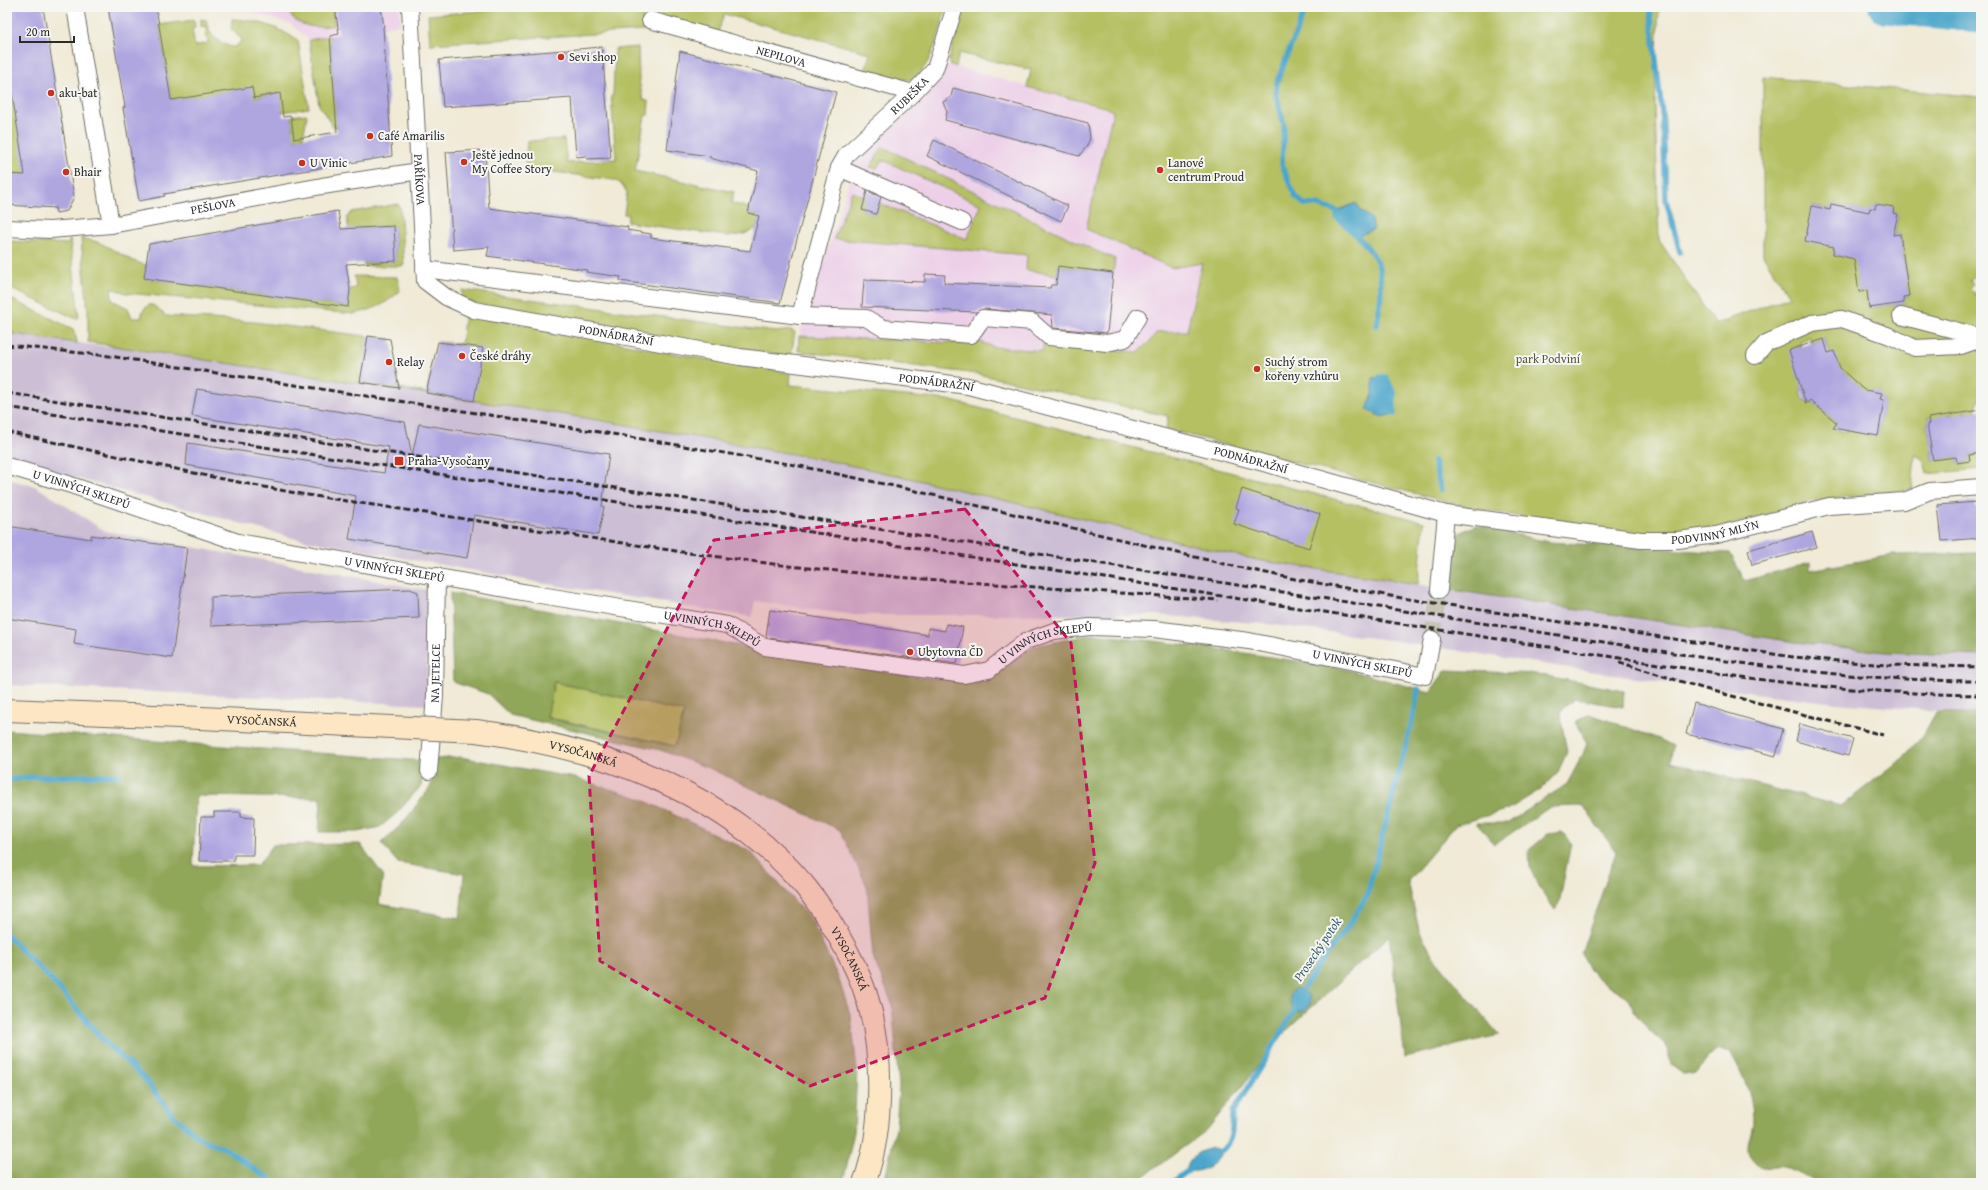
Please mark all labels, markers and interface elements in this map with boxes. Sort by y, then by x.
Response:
scale bar [20,18,74,44]
text: 20 m [26,23,50,40]
street label: NEPILOVA [754,41,809,71]
place label: Sevi shop [569,48,617,65]
marker: Sevi shop [556,52,566,62]
street label: RUBEŠKA [886,72,933,118]
place label: aku-bat [59,84,98,101]
marker: aku-bat [46,88,56,98]
place label: Café Amarilis [378,127,445,144]
marker: Café Amarilis [365,131,375,141]
place label: Ještě jednou My Coffee Story [470,146,552,177]
place label: U Vinic [310,154,348,171]
street label: PAŘÍKOVA [410,154,430,207]
place label: Lanové centrum Proud [1168,154,1245,185]
marker: Ještě jednou My Coffee Story [459,157,469,167]
marker: U Vinic [297,158,307,168]
place label: Bhair [74,163,102,180]
marker: Lanové centrum Proud [1155,165,1165,175]
marker: Bhair [61,167,71,177]
street label: PEŠLOVA [189,193,237,218]
street label: PODNÁDRAŽNÍ [577,320,655,350]
place label: České dráhy [470,347,531,364]
park label: park Podviní [1516,350,1581,367]
marker: České dráhy [457,351,467,361]
place label: Relay [397,353,425,370]
place label: Suchý strom kořeny vzhůru [1265,353,1339,384]
marker: Relay [384,357,394,367]
marker: Suchý strom kořeny vzhůru [1252,364,1262,374]
street label: PODNÁDRAŽNÍ [898,368,977,395]
street label: PODNÁDRAŽNÍ [1212,441,1290,477]
place label: Praha-Vysočany [408,452,490,469]
marker: Praha-Vysočany [393,455,405,467]
street label: U VINNÝCH SKLEPŮ [31,465,133,513]
street label: PODVINNÝ MLÝN [1671,515,1761,548]
street label: U VINNÝCH SKLEPŮ [343,552,446,586]
street label: U VINNÝCH SKLEPŮ [663,606,764,651]
street label: U VINNÝCH SKLEPŮ [994,618,1093,668]
place label: Ubytovna ČD [918,643,983,660]
street label: NA JETELCE [425,644,444,703]
street label: U VINNÝCH SKLEPŮ [1311,645,1414,681]
marker: Ubytovna ČD [905,647,915,657]
street label: VYSOČANSKÁ [227,710,298,731]
street label: VYSOČANSKÁ [548,735,620,771]
water label: Prosecký potok [1288,913,1346,986]
street label: VYSOČANSKÁ [827,923,873,994]

